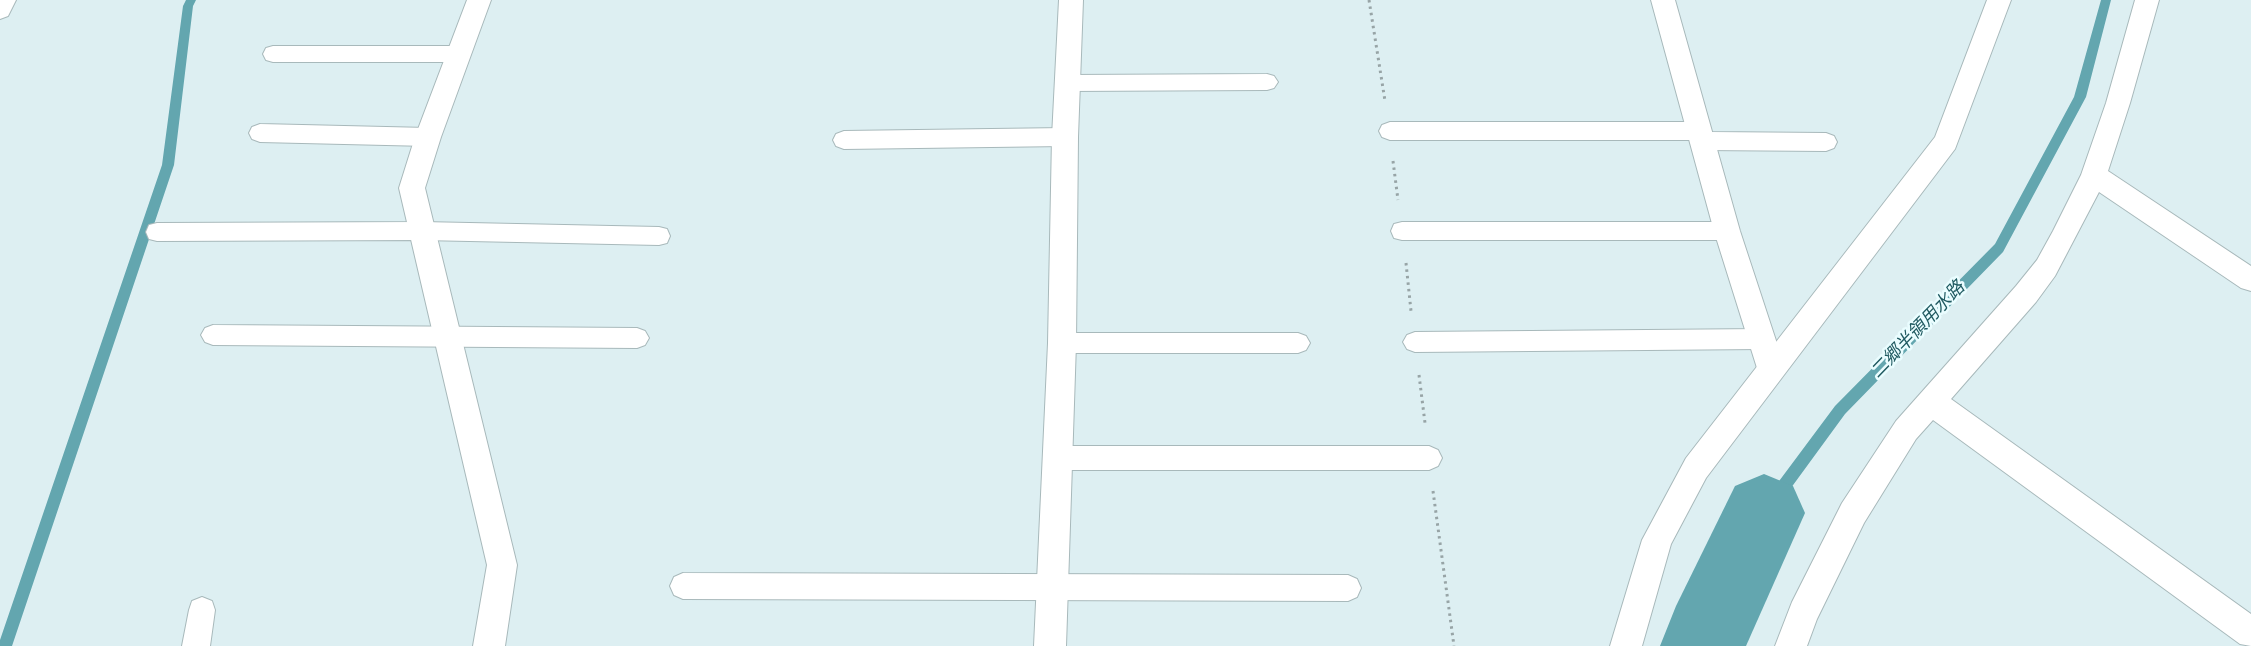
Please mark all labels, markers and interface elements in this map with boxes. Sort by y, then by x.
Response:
water label: 二郷半領用水路 [1866,277,1970,383]

